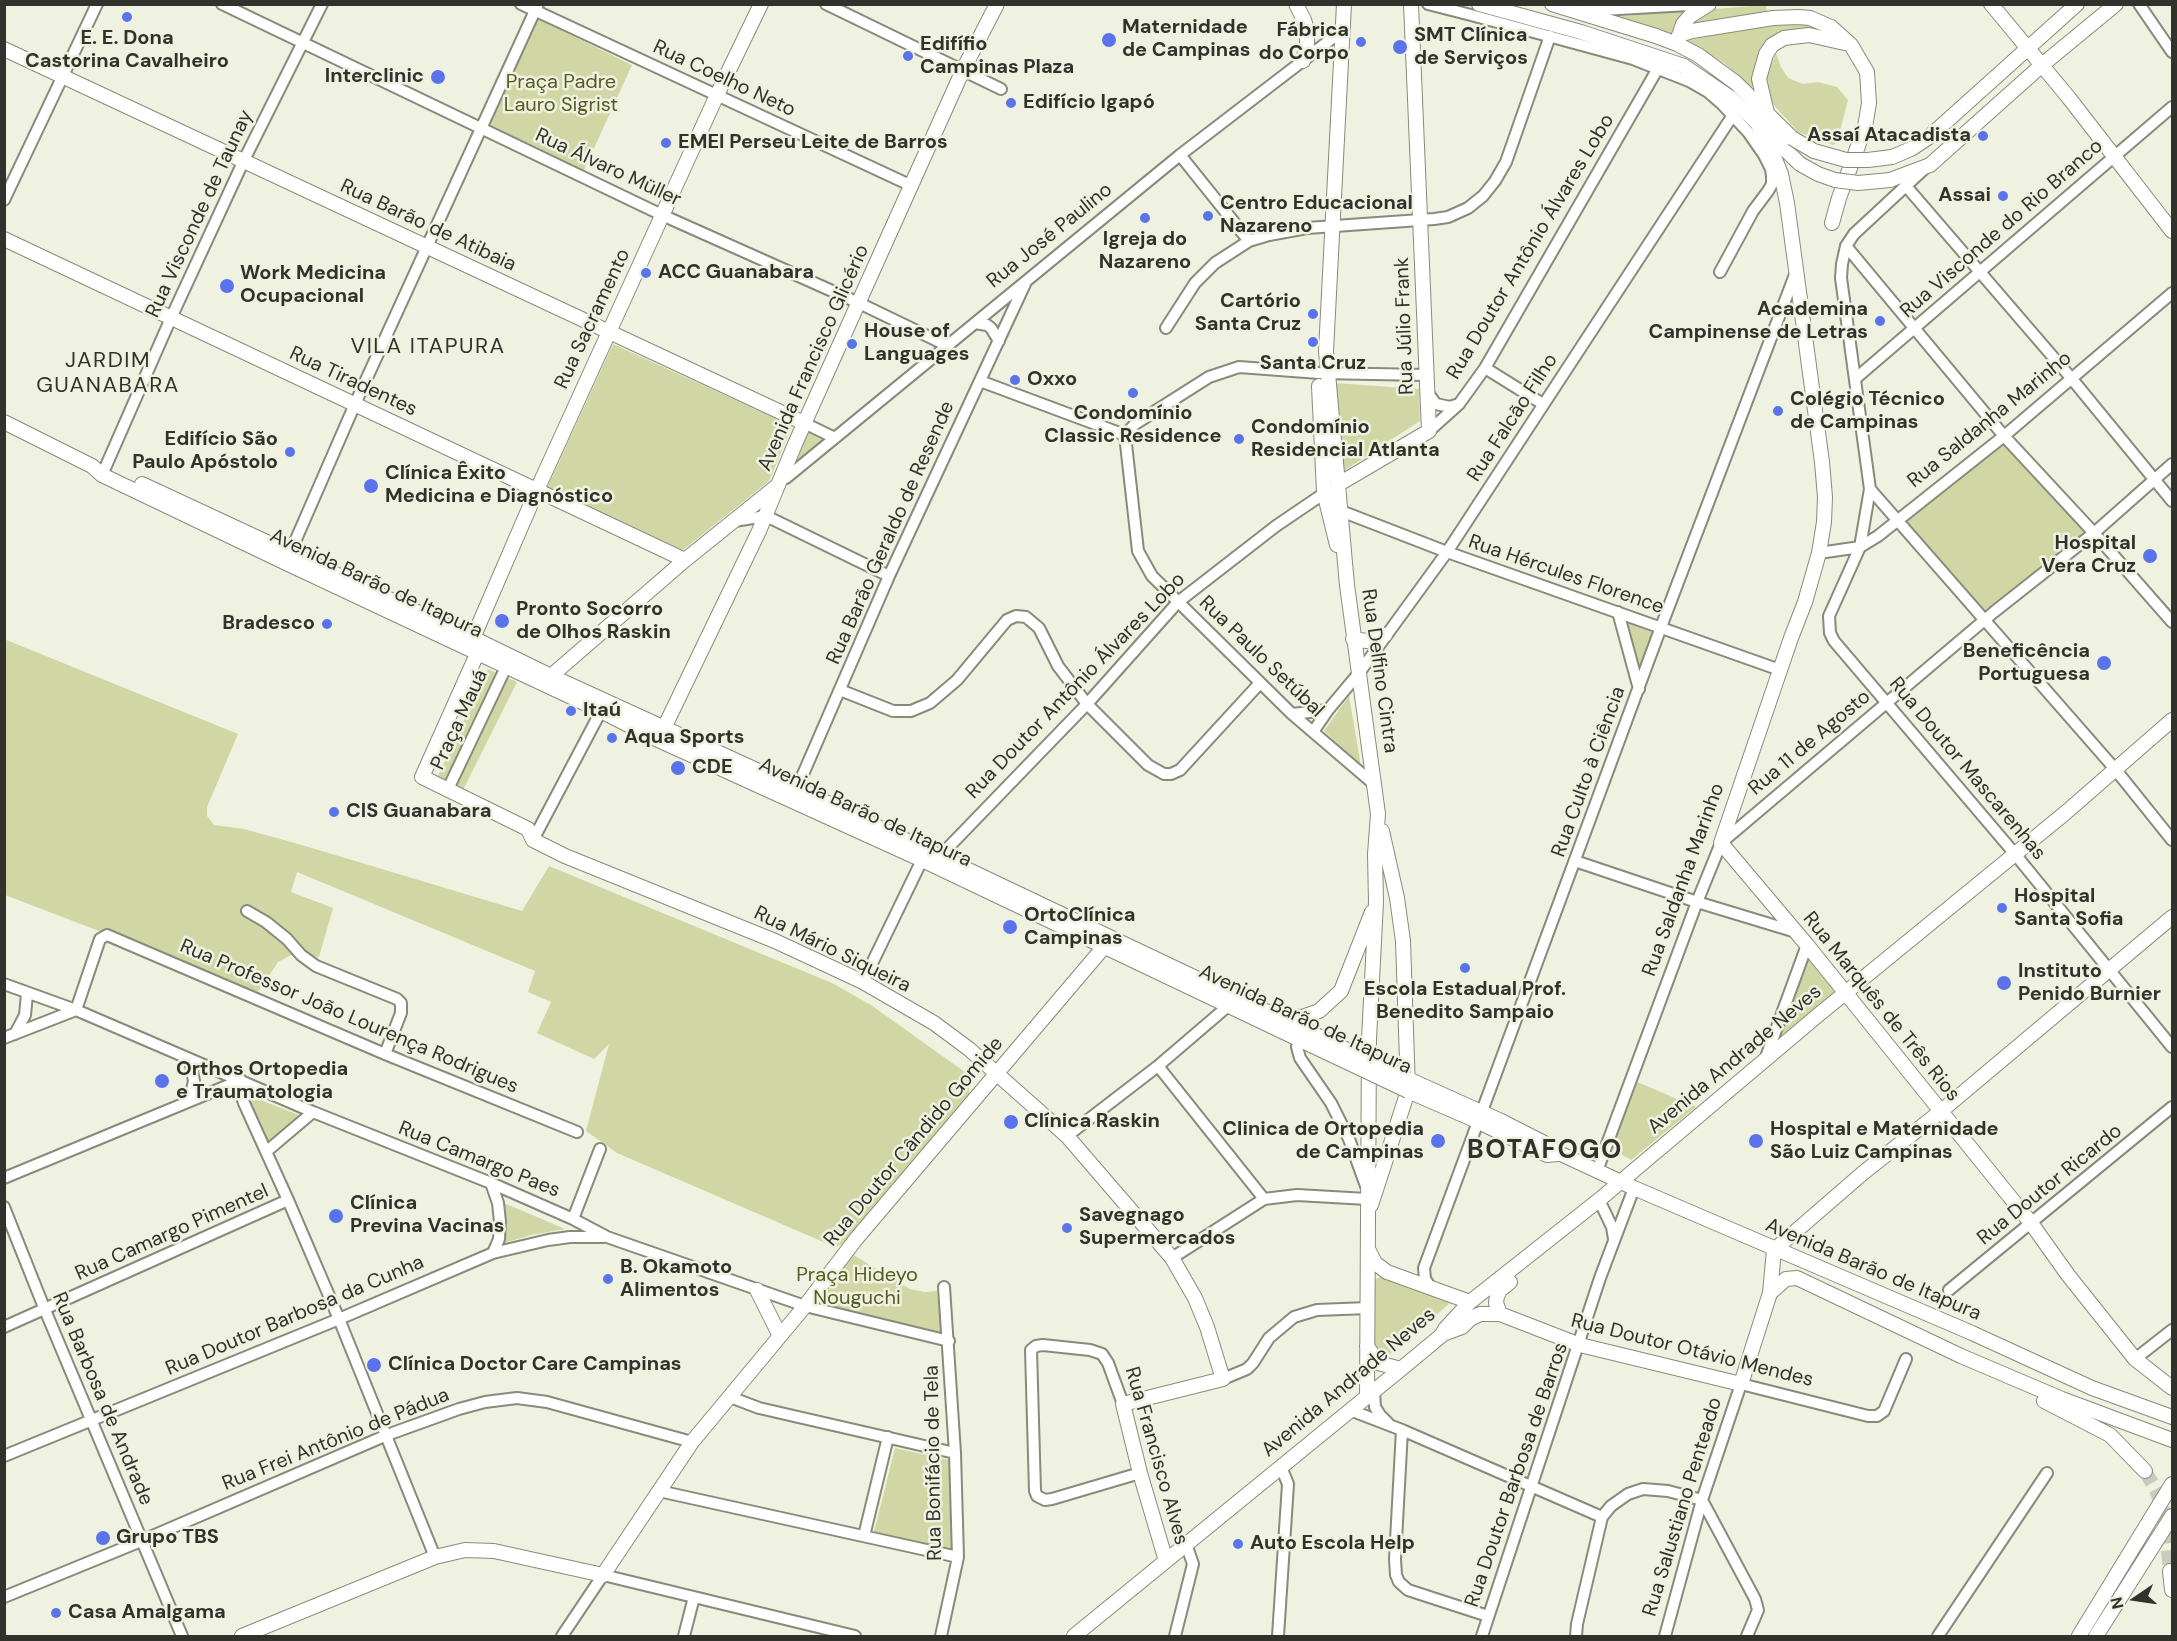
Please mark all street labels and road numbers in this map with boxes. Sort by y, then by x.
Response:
street label: Rua Coelho Neto [649,35,799,123]
street label: Rua Visconde de Taunay [141,106,259,322]
street label: Rua Doutor Antônio Álvares Lobo [1442,110,1620,384]
street label: Rua Álvaro Müller [531,124,685,212]
street label: Rua Visconde do Rio Branco [1896,135,2108,323]
street label: Rua Barão de Atibaia [336,175,520,277]
street label: Rua José Paulino [983,178,1117,294]
street label: Avenida Francisco Glicério [753,241,875,475]
street label: Rua Sacramento [550,245,636,393]
street label: Rua Júlio Frank [1391,257,1419,395]
street label: Rua Tiradentes [285,342,421,422]
street label: Rua Saldanha Marinho [1903,347,2077,493]
street label: Rua Falcão Filho [1463,350,1563,486]
street label: Rua Barão Geraldo de Resende [822,398,960,668]
street label: Avenida Barão de Itapura [266,524,486,644]
street label: Rua Hércules Florence [1465,530,1667,620]
street label: Rua Doutor Antônio Álvares Lobo [961,568,1191,804]
street label: Rua Delfino Cintra [1356,587,1402,755]
street label: Rua Paulo Setúbal [1194,591,1328,723]
street label: Praça Mauá [426,666,494,774]
street label: Rua Doutor Mascarenhas [1884,673,2050,865]
street label: Rua Culto à Ciência [1547,683,1631,861]
street label: Rua 11 de Agosto [1744,685,1876,801]
street label: Avenida Barão de Itapura [755,753,975,873]
street label: Rua Saldanha Marinho [1638,780,1730,980]
street label: Rua Mário Siqueira [750,902,914,998]
street label: Rua Marquês de Três Rios [1797,908,1965,1106]
street label: Rua Professor João Lourença Rodrigues [176,935,522,1099]
street label: Avenida Barão de Itapura [1195,960,1415,1080]
street label: Avenida Andrade Neves [1643,980,1827,1140]
street label: Rua Doutor Cândido Gomide [819,1032,1009,1252]
street label: Rua Camargo Paes [395,1117,563,1203]
street label: Rua Doutor Ricardo [1973,1119,2127,1251]
street label: Rua Camargo Pimentel [72,1180,272,1286]
street label: Avenida Barão de Itapura [1762,1214,1984,1326]
street label: Rua Doutor Barbosa da Cunha [162,1251,428,1381]
street label: Rua Barbosa de Andrade [46,1289,158,1509]
street label: Avenida Andrade Neves [1257,1303,1441,1463]
street label: Rua Doutor Otávio Mendes [1568,1309,1816,1393]
street label: Rua Doutor Barbosa de Barros [1460,1340,1574,1610]
street label: Rua Francisco Alves [1119,1364,1193,1548]
street label: Rua Bonifácio de Tela [920,1365,948,1561]
street label: Rua Frei Antônio de Pádua [219,1383,453,1497]
street label: Rua Salustiano Penteado [1638,1395,1728,1619]

